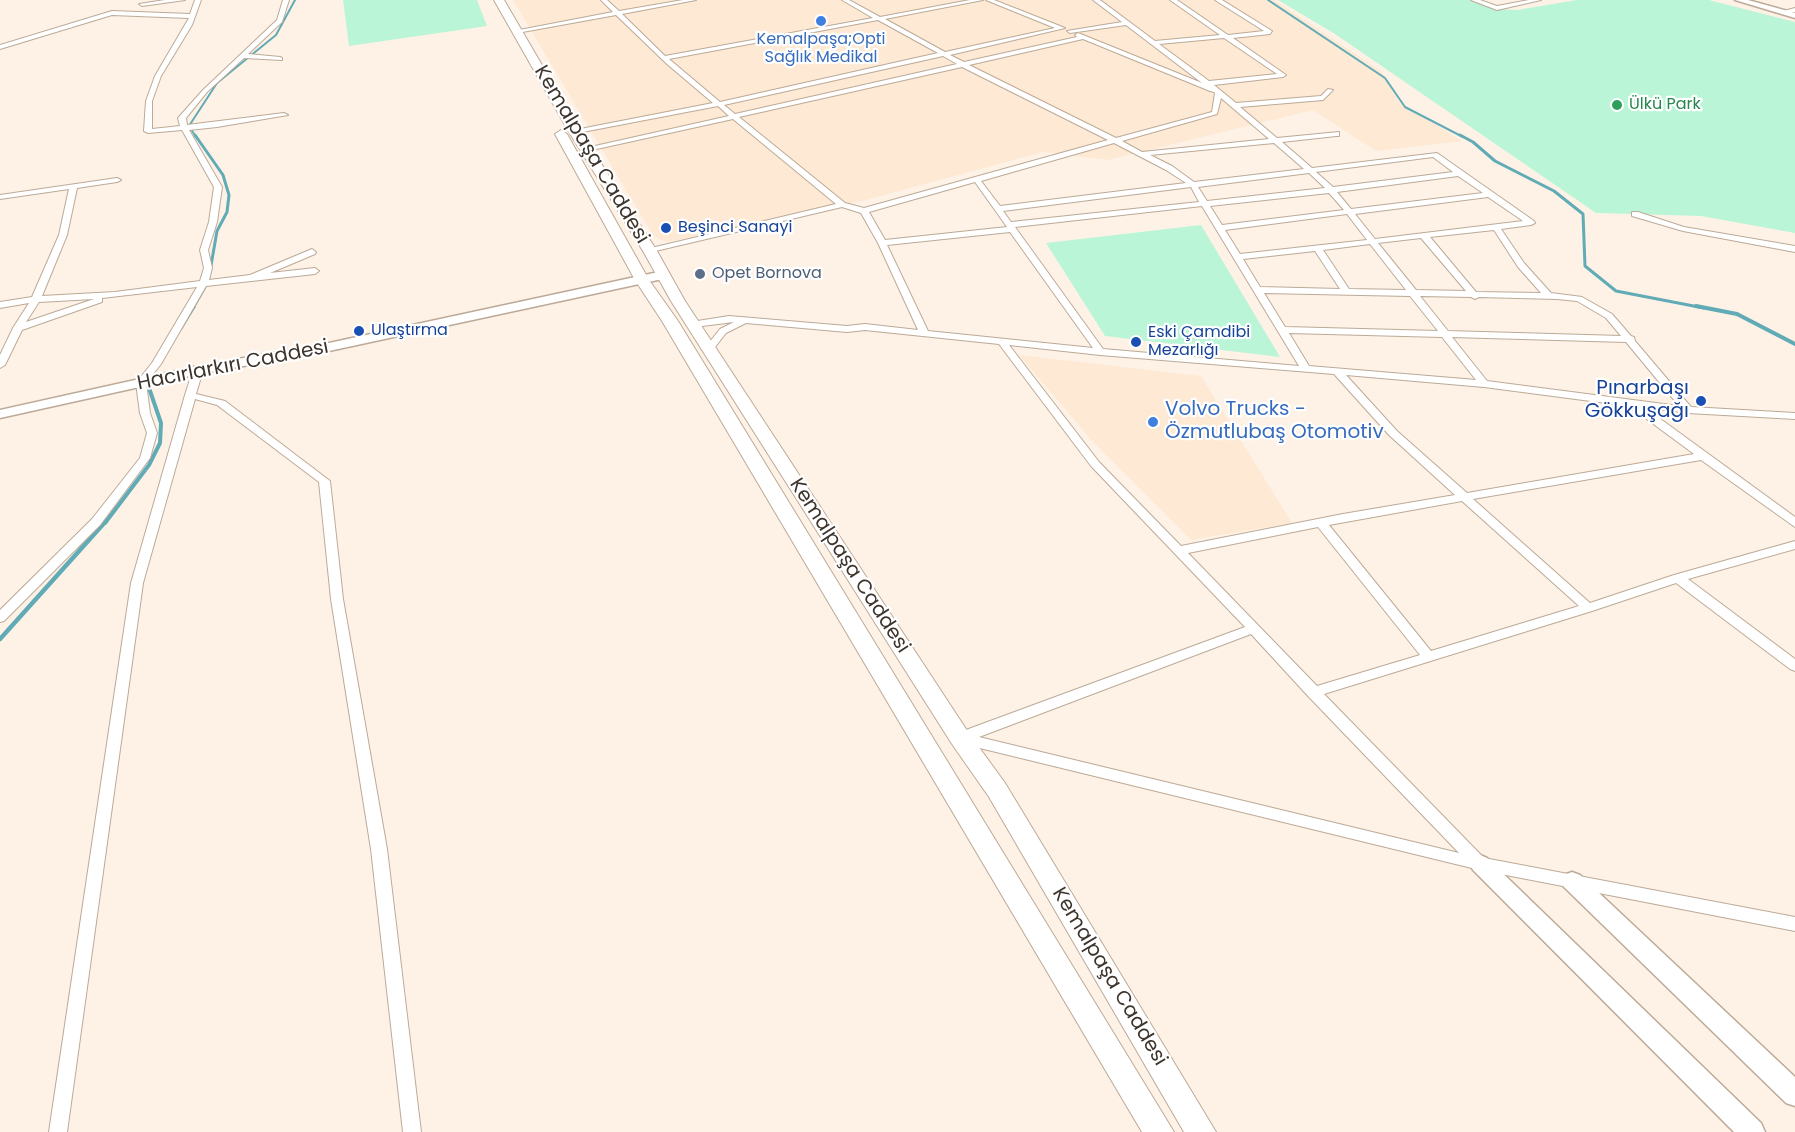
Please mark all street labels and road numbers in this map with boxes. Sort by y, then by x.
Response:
street label: Kemalpaşa Caddesi [528,62,654,248]
street label: Hacırlarkırı Caddesi [135,336,331,396]
street label: Kemalpaşa Caddesi [784,474,914,658]
street label: Kemalpaşa Caddesi [1046,884,1172,1070]

